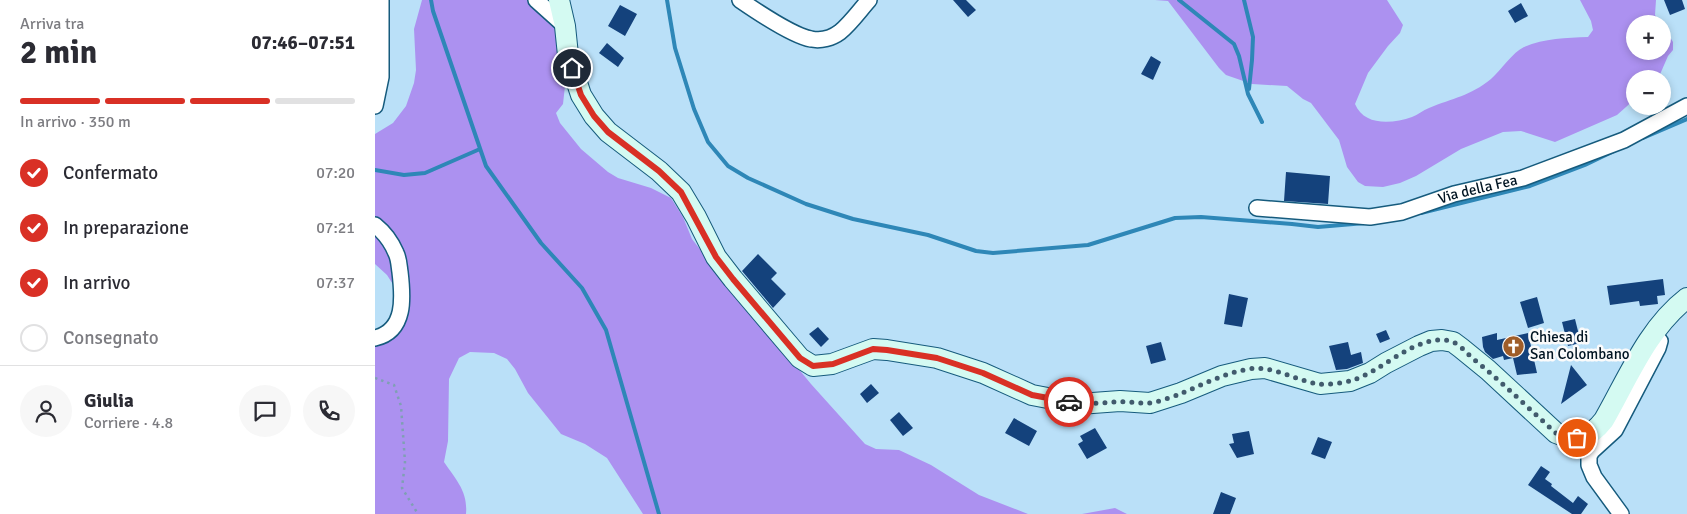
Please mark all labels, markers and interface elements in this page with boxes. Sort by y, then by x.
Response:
text: Arriva tra [20,14,84,34]
map controls [1626,15,1671,115]
button: + [1626,15,1671,60]
text: 07:46–07:51 [251,31,355,55]
text: 2 min [20,33,97,72]
pin [551,47,593,89]
icon: home [558,54,586,82]
button: − [1626,70,1671,115]
text: In arrivo · 350 m [20,112,131,132]
icon: check [20,159,48,187]
text: Confermato [63,161,158,185]
text: 07:20 [316,163,355,183]
street label: Via della Fea [1436,171,1519,208]
icon: check [20,214,48,242]
text: In preparazione [63,216,189,240]
text: 07:21 [316,218,355,238]
icon: check [20,269,48,297]
text: In arrivo [63,271,130,295]
text: 07:37 [316,273,355,293]
text: Consegnato [63,326,159,350]
place label: Chiesa di San Colombano [1530,328,1630,363]
church icon: Chiesa di San Colombano [1502,334,1526,358]
courier [1044,377,1094,427]
button: person [20,385,72,437]
button: chat [239,385,291,437]
button: phone [303,385,355,437]
icon: car [1055,388,1083,416]
text: Giulia [84,389,134,413]
text: Corriere · 4.8 [84,413,173,433]
pin [1556,417,1598,459]
icon: bag [1563,424,1591,452]

